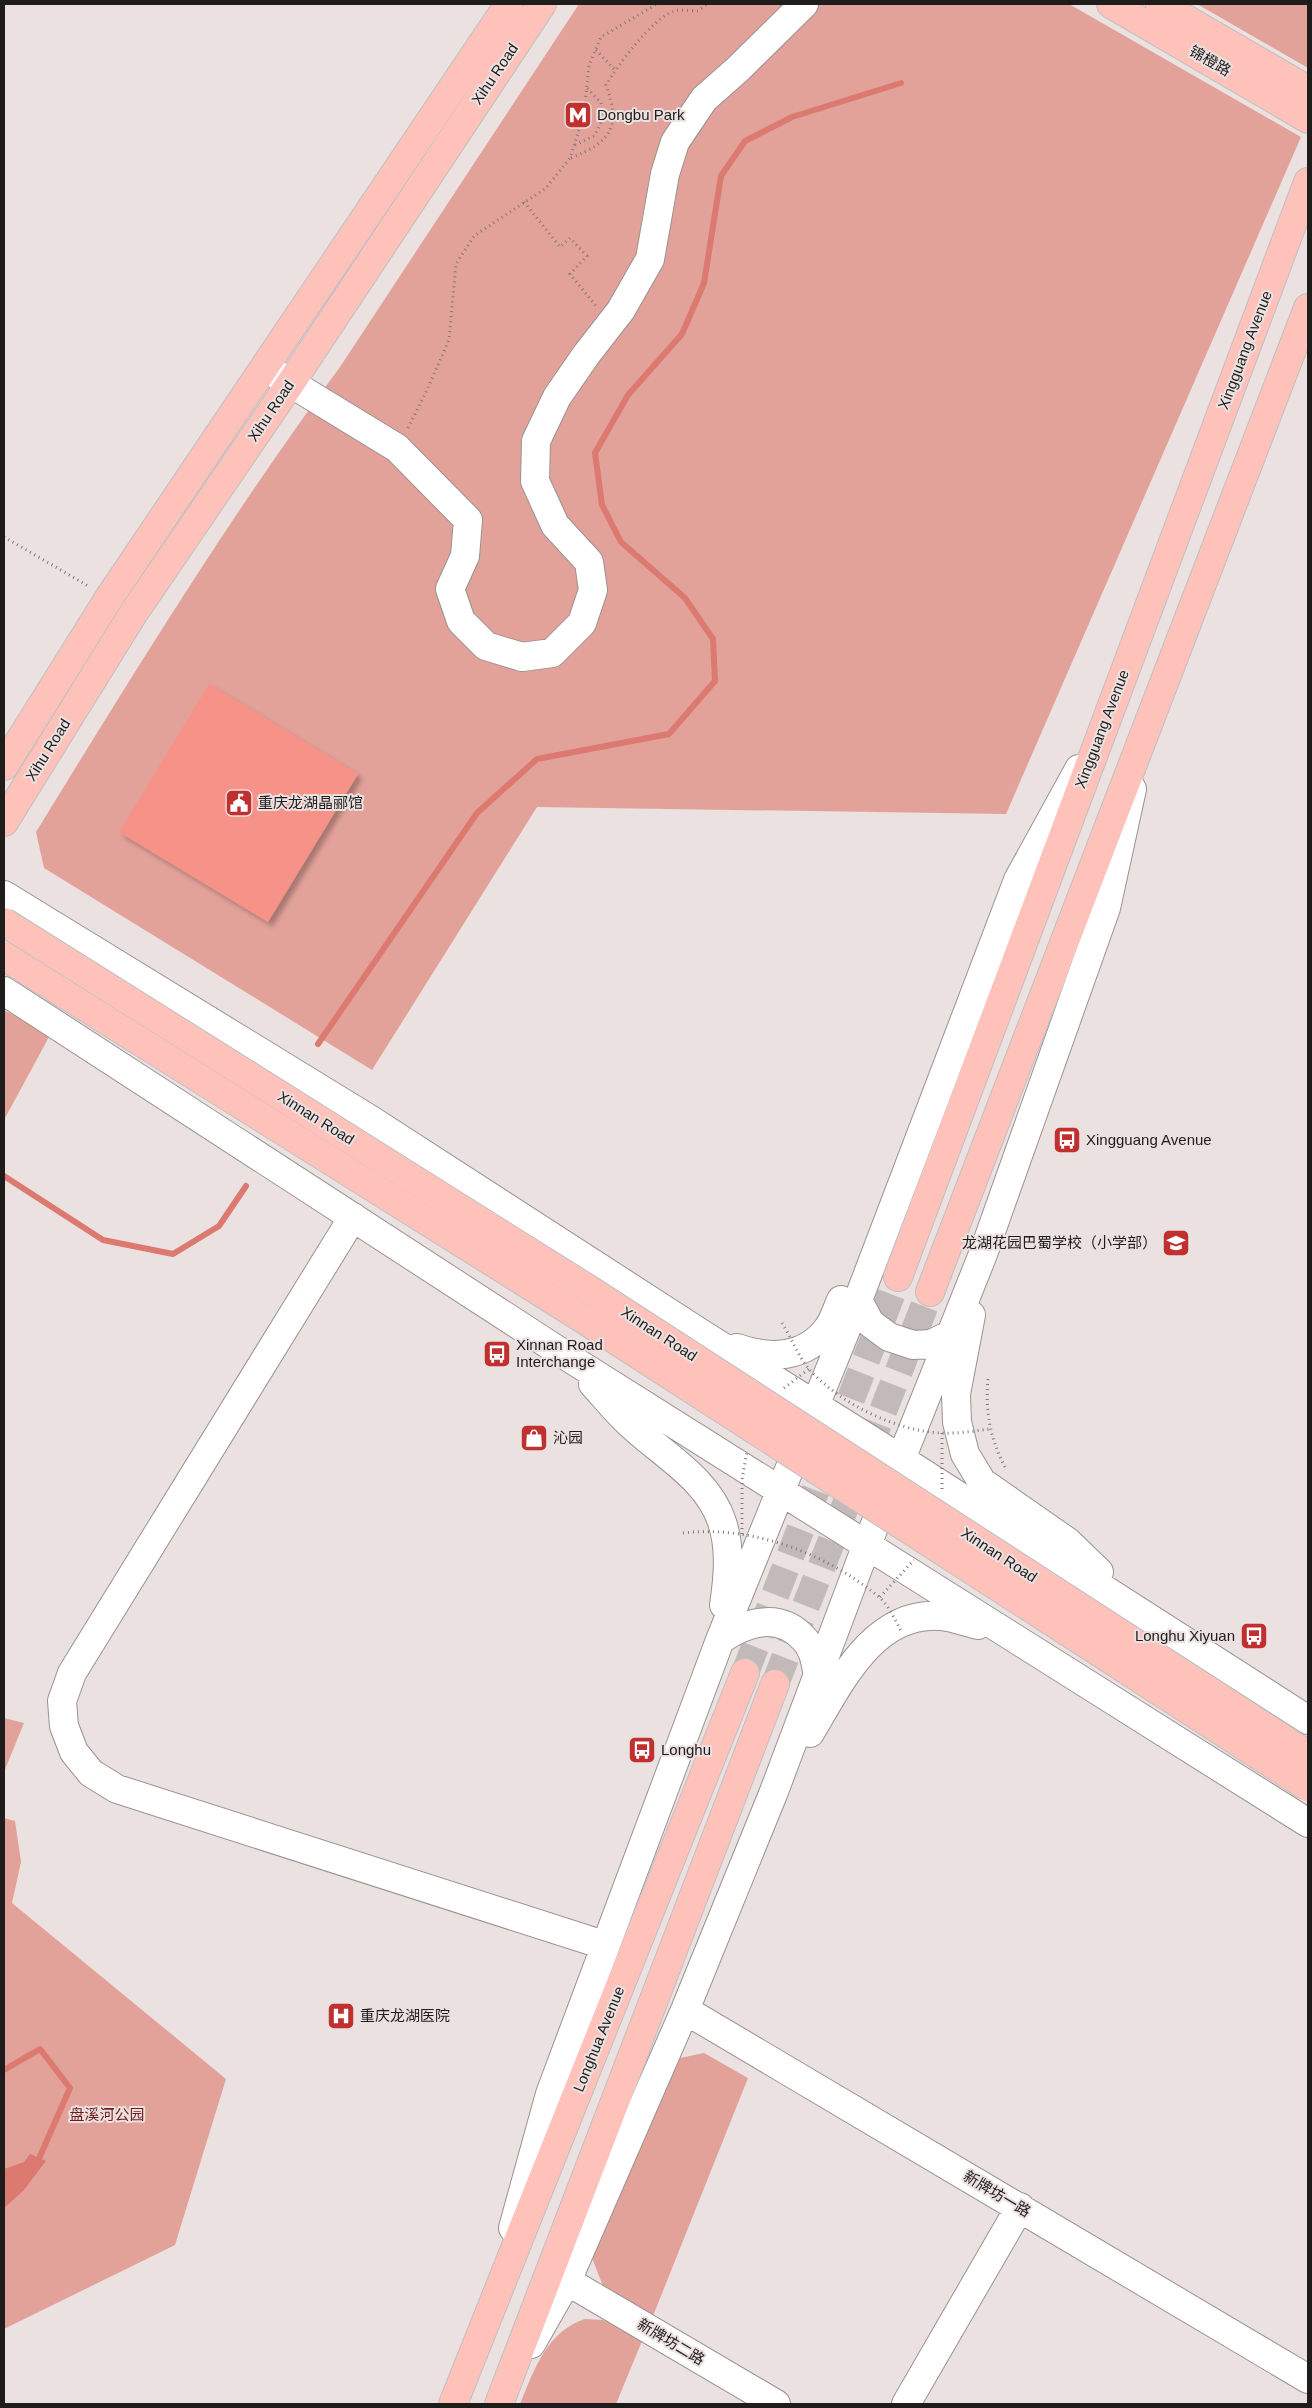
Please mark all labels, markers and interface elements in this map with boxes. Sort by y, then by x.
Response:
street label: Xihu Road [468,40,521,108]
street label: 锦橙路 [1187,42,1234,79]
metro station icon: Dongbu Park [563,100,593,130]
place label: Dongbu Park [597,106,685,123]
street label: Xingguang Avenue [1214,288,1275,412]
street label: Xihu Road [244,377,297,445]
street label: Xingguang Avenue [1071,667,1132,791]
street label: Xihu Road [22,716,73,784]
public building icon: 重庆龙湖晶郦馆 [224,788,254,818]
place label: 重庆龙湖晶郦馆 [258,794,363,811]
street label: Xinnan Road [275,1087,358,1148]
bus stop icon: Xingguang Avenue [1052,1125,1082,1155]
place label: Xingguang Avenue [1086,1131,1212,1148]
school or university icon: 龙湖花园巴蜀学校（小学部） [1161,1228,1191,1258]
place label: 龙湖花园巴蜀学校（小学部） [962,1234,1157,1251]
street label: Xinnan Road [618,1303,700,1364]
place label: Xinnan Road Interchange [516,1336,603,1370]
bus stop icon: Xinnan Road Interchange [482,1339,512,1369]
shop icon: 沁园 [519,1423,549,1453]
place label: 沁园 [553,1429,583,1446]
street label: Xinnan Road [958,1524,1040,1585]
bus stop icon: Longhu Xiyuan [1239,1621,1269,1651]
place label: Longhu Xiyuan [1135,1627,1235,1644]
bus stop icon: Longhu [627,1735,657,1765]
place label: Longhu [661,1741,711,1758]
street label: Longhua Avenue [570,1984,627,2094]
hospital icon: 重庆龙湖医院 [326,2001,356,2031]
place label: 重庆龙湖医院 [360,2007,450,2024]
park label: 盘溪河公园 [69,2106,145,2123]
street label: 新牌坊一路 [961,2167,1034,2220]
street label: 新牌坊二路 [635,2315,708,2368]

